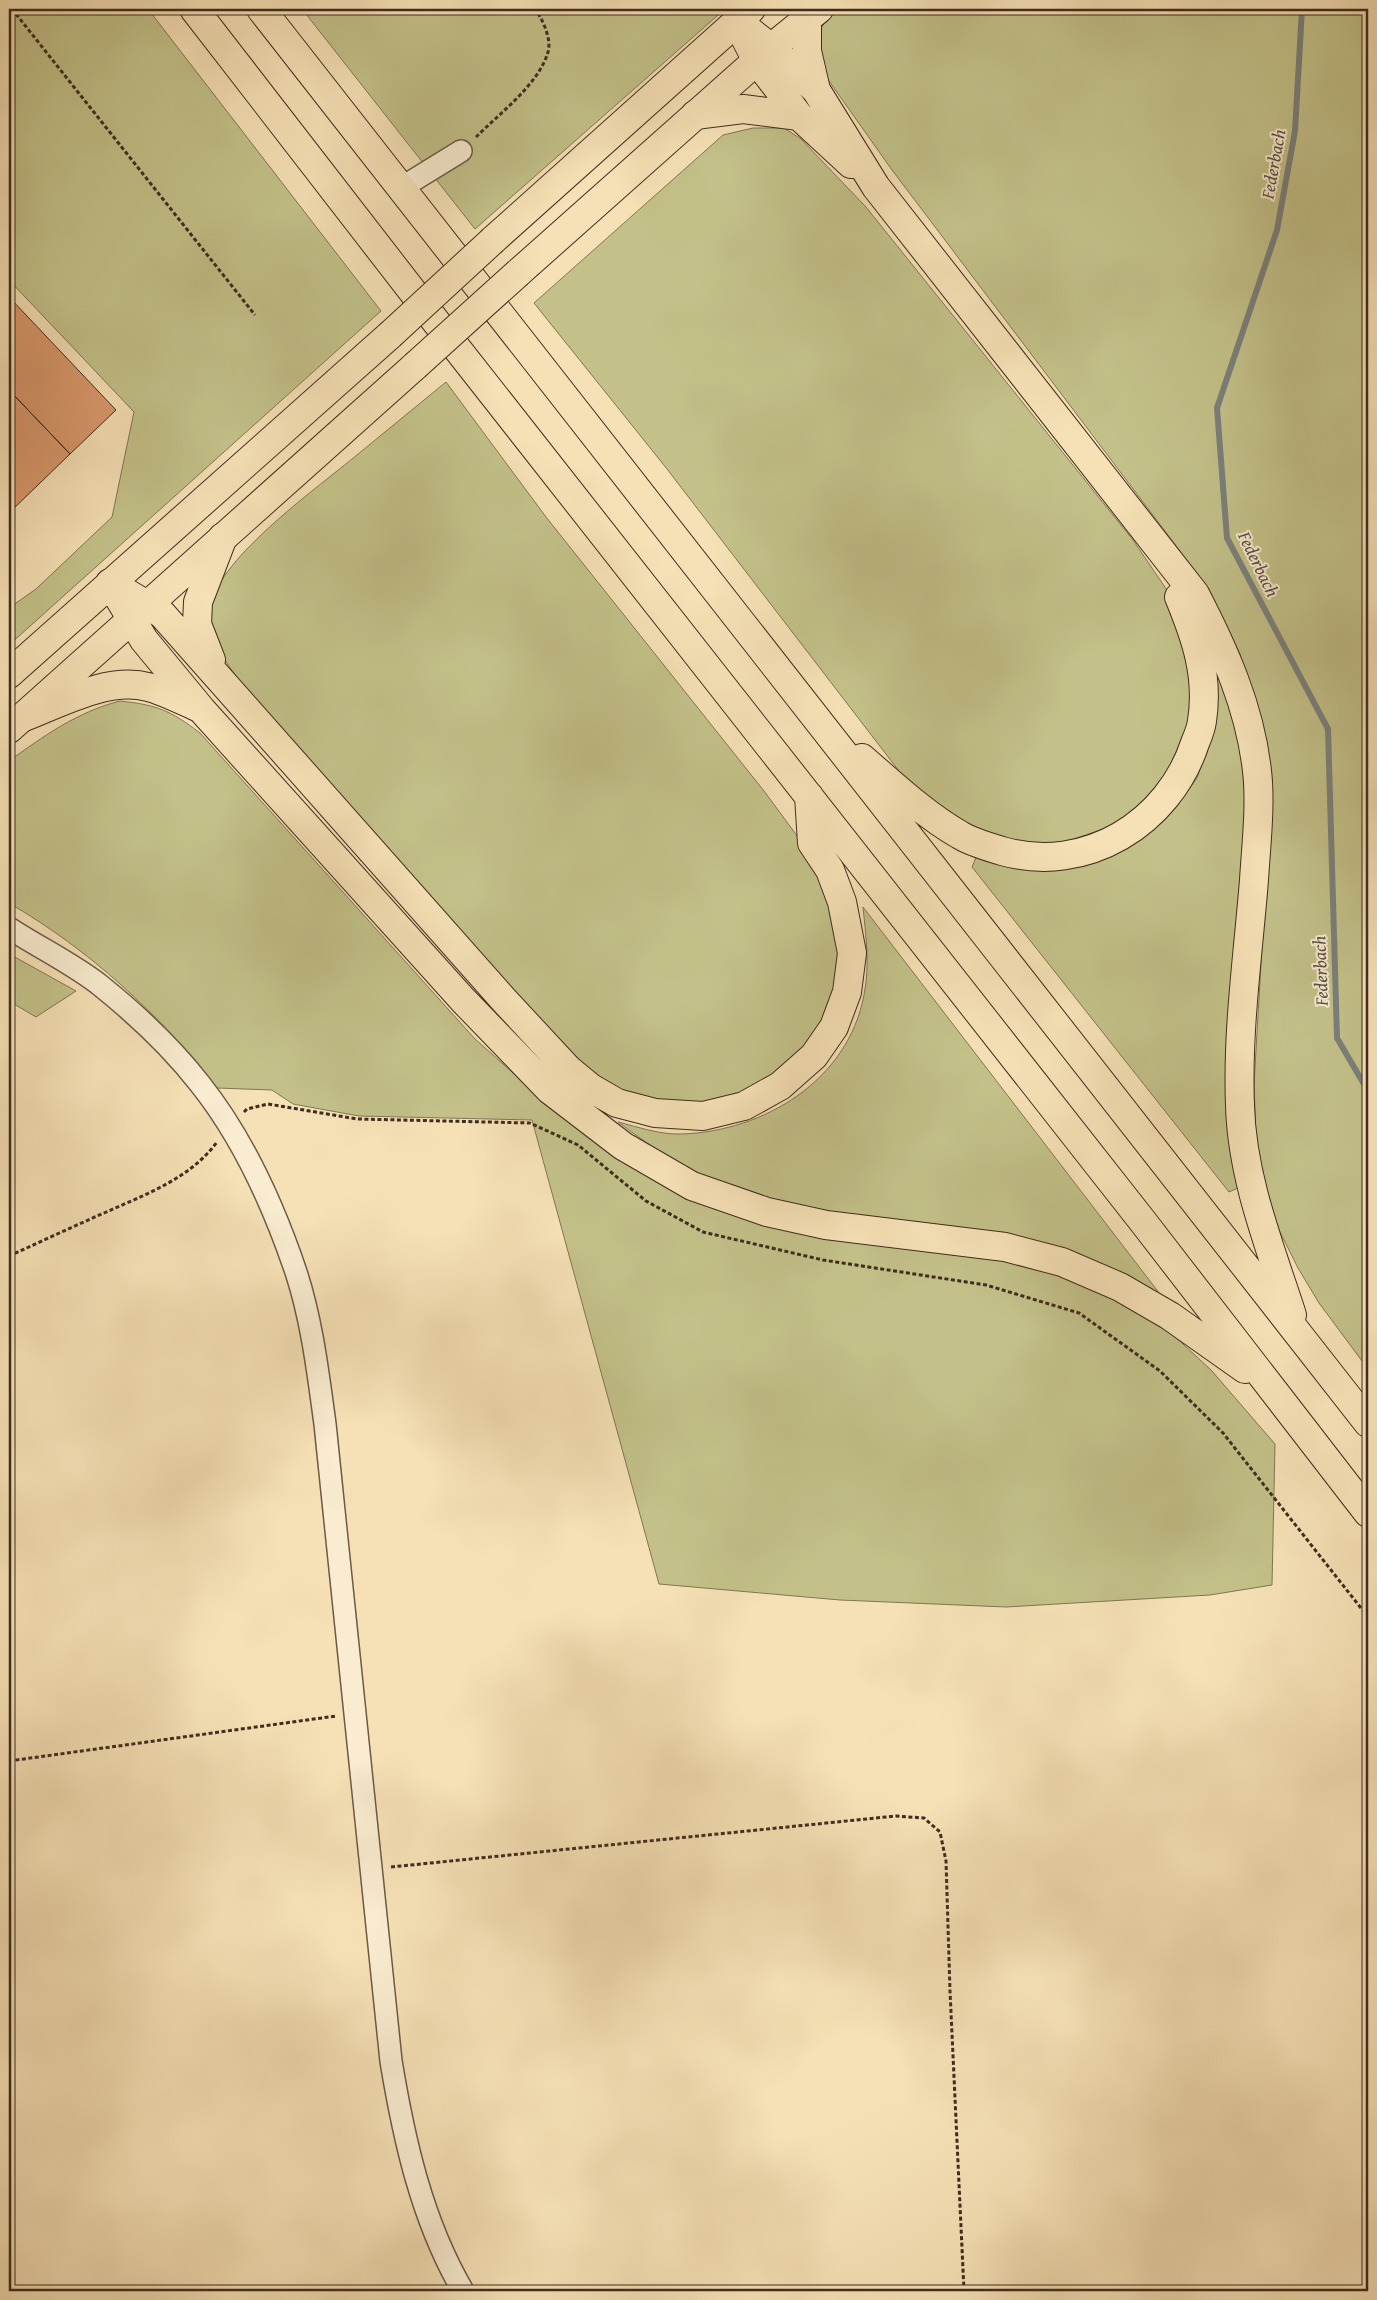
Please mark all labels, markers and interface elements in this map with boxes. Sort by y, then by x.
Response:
water label: Federbach [1253,127,1292,202]
water label: Federbach [1231,526,1287,601]
water label: Federbach [1305,935,1335,1008]

